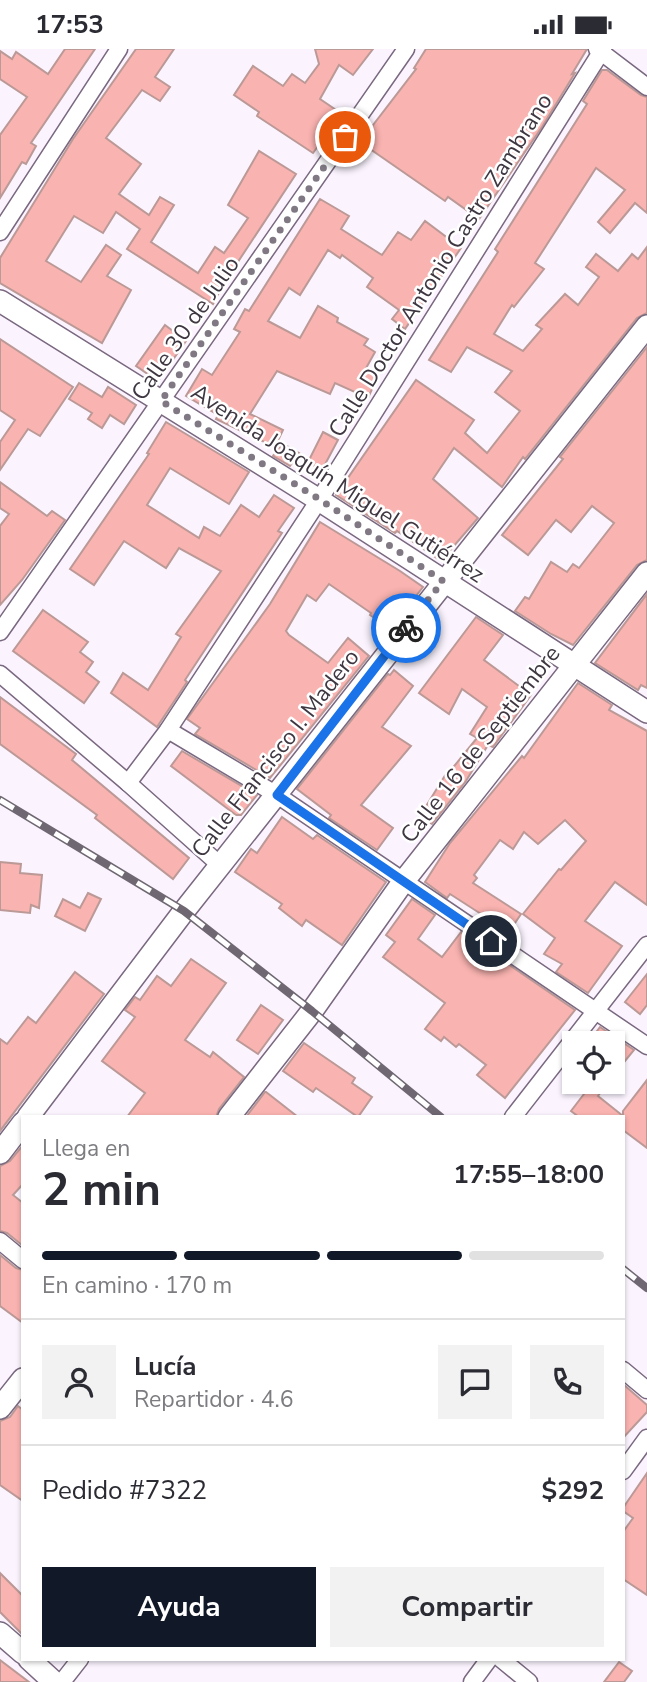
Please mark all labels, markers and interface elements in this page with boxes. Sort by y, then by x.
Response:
text: 17:53 [35,7,104,42]
street label: Calle Doctor Antonio Castro Zambrano [321,88,560,443]
pin [315,107,375,167]
icon: bag [326,118,364,156]
street label: Calle 30 de Julio [124,250,247,407]
street label: Avenida Joaquín Miguel Gutiérrez [185,377,490,590]
courier [371,593,441,663]
icon: bike [387,609,425,647]
street label: Calle 16 de Septiembre [393,639,567,849]
street label: Calle Francisco I. Madero [184,643,366,864]
pin [461,911,521,971]
icon: home [472,922,510,960]
map controls [562,1031,625,1094]
button: locate [562,1031,625,1094]
text: Llega en [42,1133,130,1164]
text: 17:55–18:00 [453,1157,604,1192]
text: 2 min [42,1158,161,1221]
text: En camino · 170 m [42,1270,232,1301]
button: person [42,1345,116,1419]
button: chat [438,1345,512,1419]
button: phone [530,1345,604,1419]
text: Lucía [134,1349,197,1384]
text: Repartidor · 4.6 [134,1384,294,1415]
text: Pedido #7322 [42,1473,207,1508]
text: $292 [542,1473,604,1508]
button: Ayuda [42,1567,316,1647]
button: Compartir [330,1567,604,1647]

